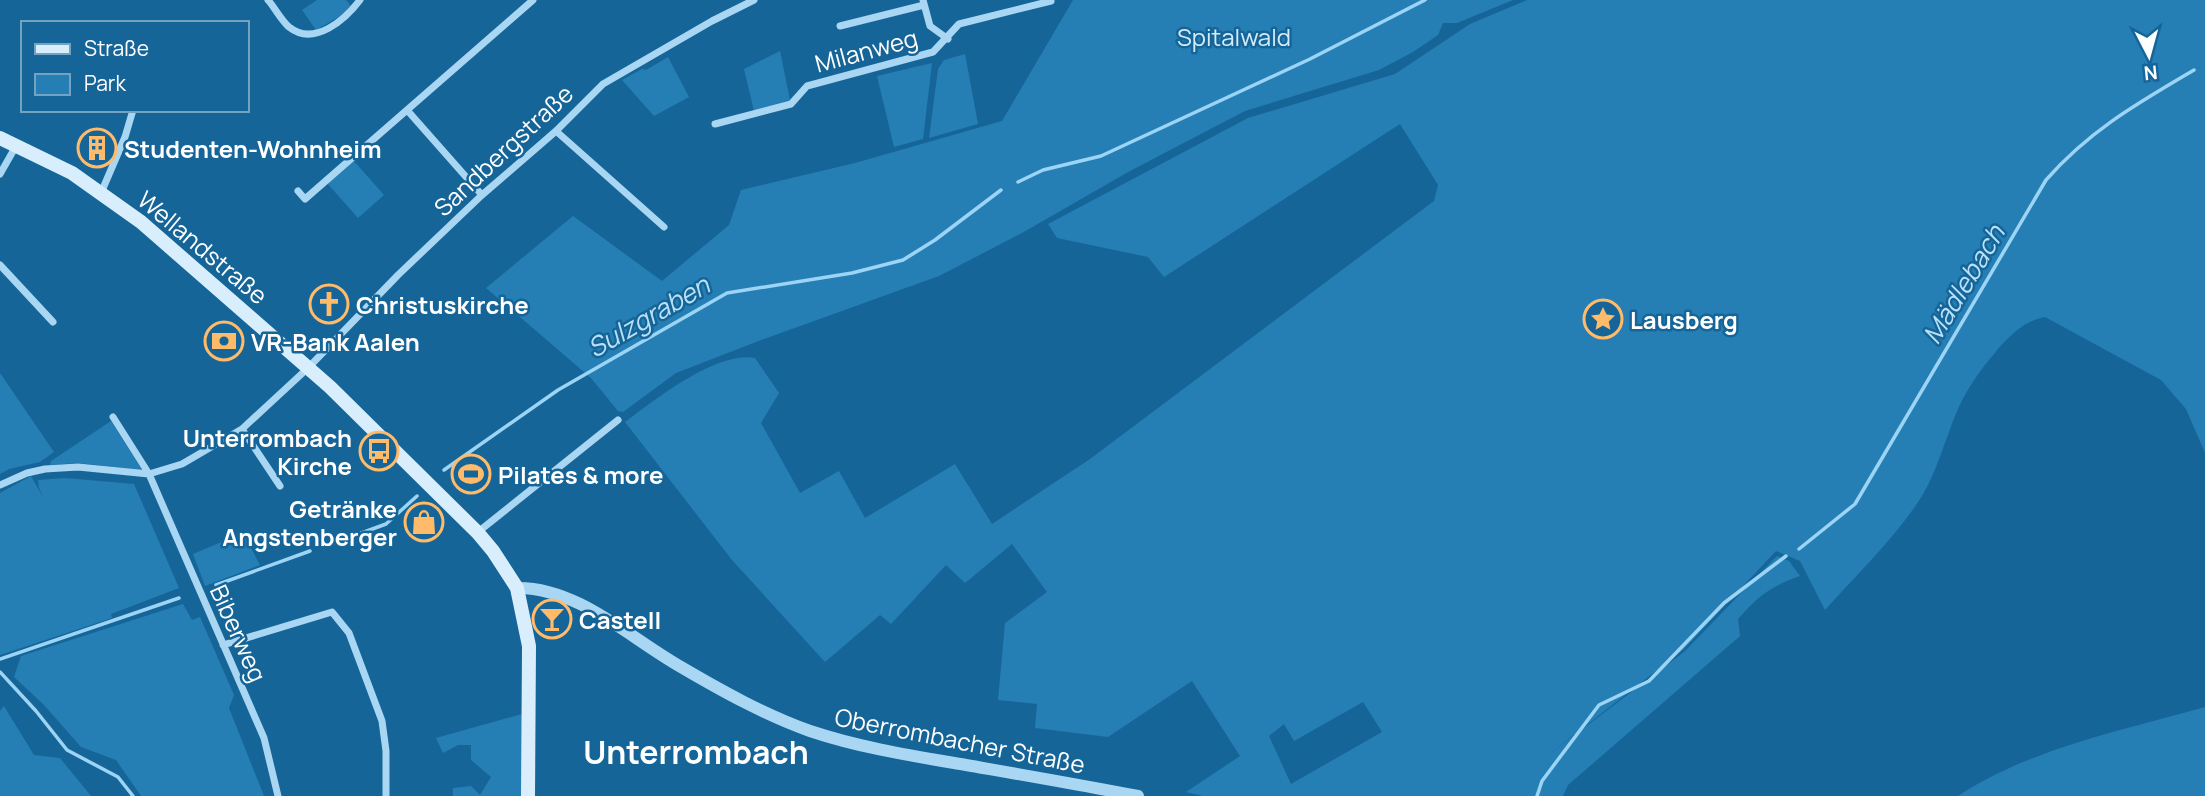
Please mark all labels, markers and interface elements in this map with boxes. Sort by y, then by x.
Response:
street label: Milanweg [811,20,921,80]
park label: Spitalwald [1177,20,1291,53]
legend [21,21,248,112]
north arrow [2114,21,2184,91]
text: Straße [84,34,149,62]
text: N [2143,59,2159,87]
text: Park [84,69,126,97]
street label: Sandbergstraße [426,77,580,223]
building icon: Studenten-Wohnheim [76,127,118,169]
place label: Studenten-Wohnheim [124,132,382,165]
street label: Wellandstraße [131,183,275,311]
water label: Mädlebach [1913,217,2013,350]
water label: Sulzgraben [580,266,717,366]
church icon: Christuskirche [308,283,350,325]
place label: Christuskirche [356,288,529,321]
place icon: Lausberg [1582,298,1624,340]
place label: Lausberg [1630,303,1738,336]
bank icon: VR-Bank Aalen [203,320,245,362]
place label: VR-Bank Aalen [251,325,420,358]
place label: Unterrombach Kirche [183,421,352,482]
bus stop icon: Unterrombach Kirche [358,430,400,472]
sports icon: Pilates & more [450,453,492,495]
place label: Pilates & more [498,458,663,491]
place label: Getränke Angstenberger [222,492,397,553]
shop icon: Getränke Angstenberger [403,501,445,543]
street label: Biberweg [203,579,275,687]
bar icon: Castell [531,598,573,640]
place label: Castell [579,603,661,636]
street label: Oberrombacher Straße [832,700,1088,780]
district label: Unterrombach [583,730,809,774]

